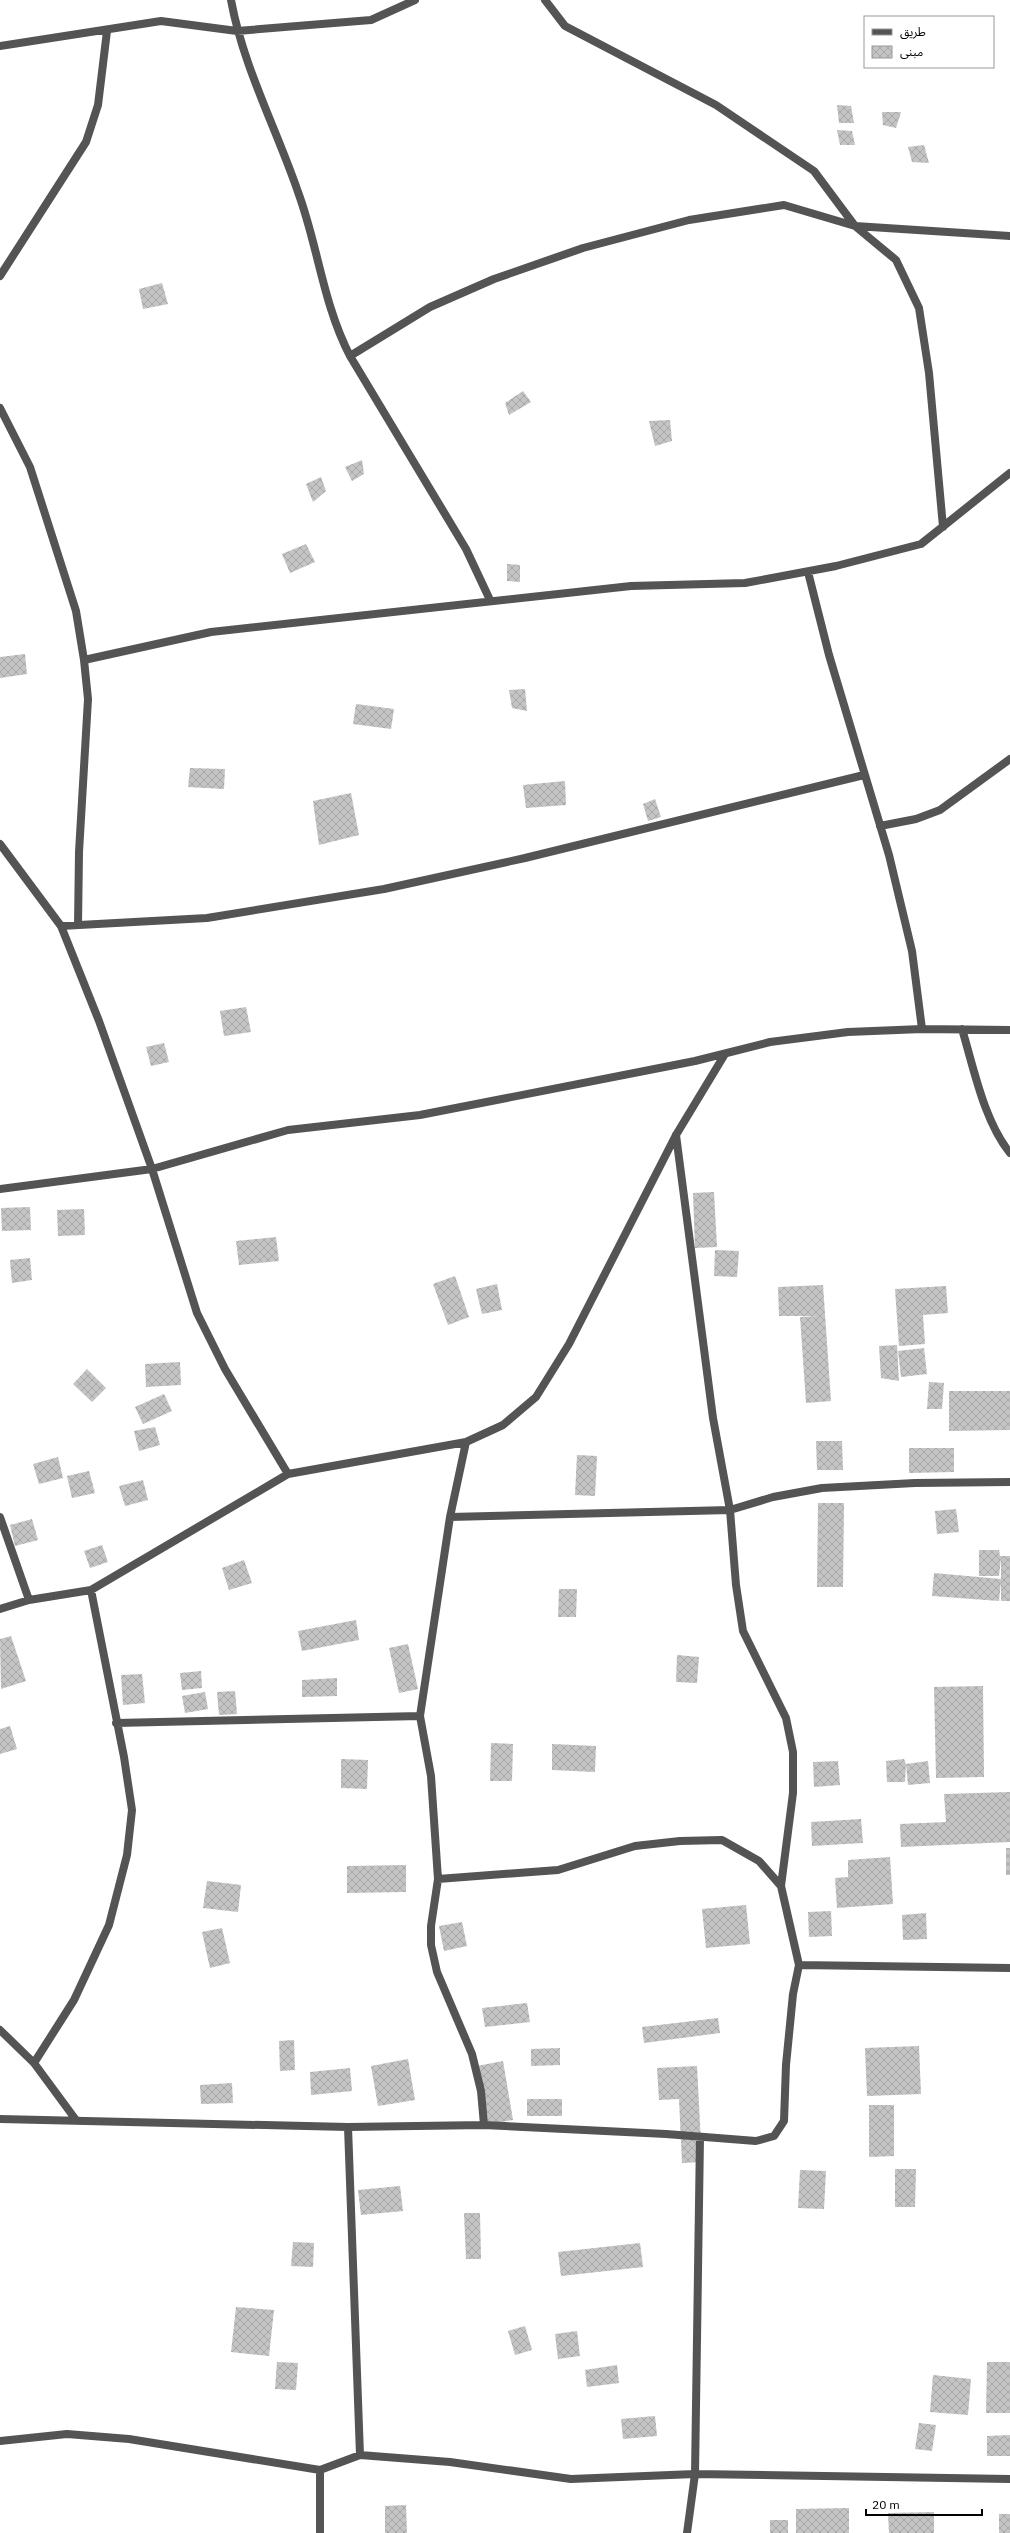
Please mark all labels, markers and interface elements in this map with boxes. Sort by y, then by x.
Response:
legend [864,16,994,68]
text: طريق [900,24,926,40]
text: مبنى [900,44,923,59]
scale bar [866,2491,982,2517]
text: 20 m [872,2497,900,2512]

